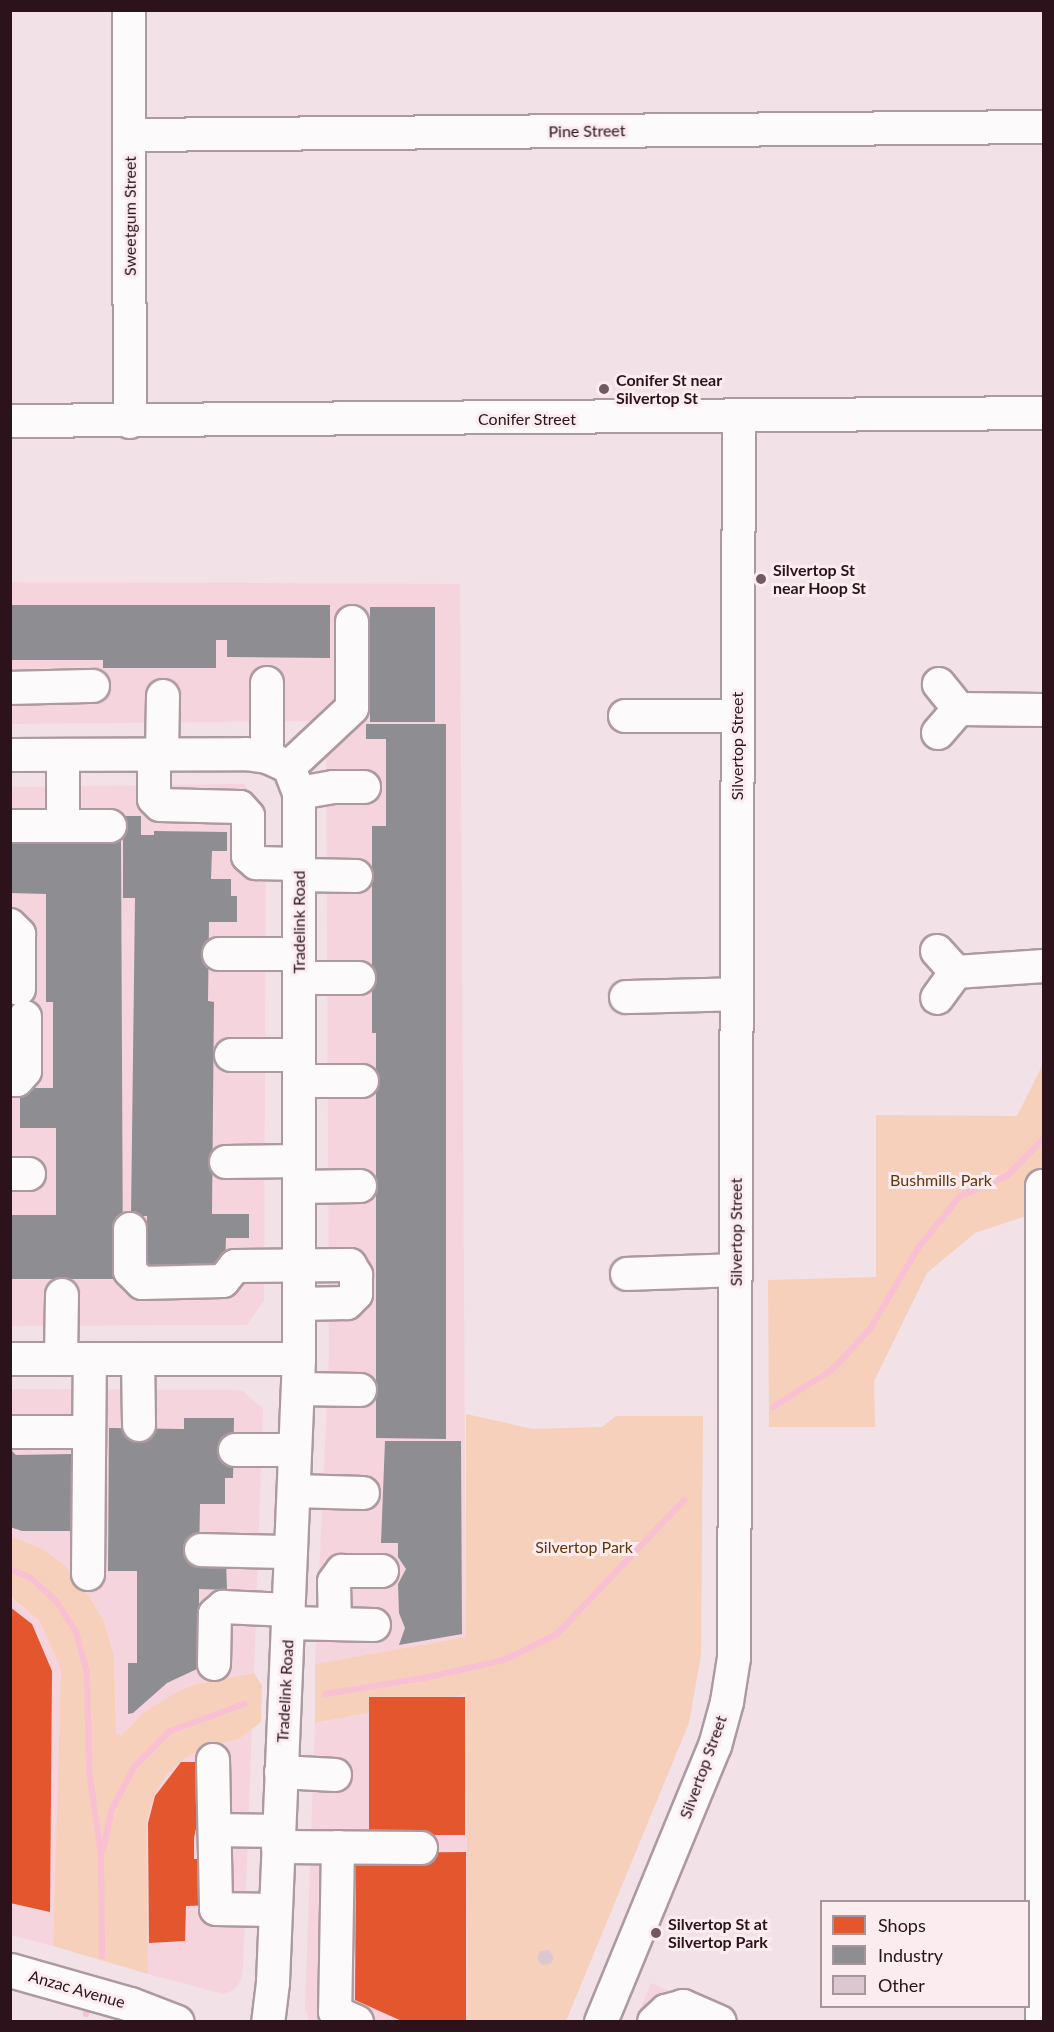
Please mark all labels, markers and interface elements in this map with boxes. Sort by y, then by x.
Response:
street label: Pine Street [548,121,626,141]
street label: Sweetgum Street [120,156,140,276]
place label: Conifer St near Silvertop St [616,370,723,408]
marker: Conifer St near Silvertop St [597,382,611,396]
street label: Conifer Street [478,409,576,429]
place label: Silvertop St near Hoop St [773,560,866,598]
marker: Silvertop St near Hoop St [754,572,768,586]
street label: Silvertop Street [727,692,747,800]
street label: Tradelink Road [289,871,309,973]
park label: Bushmills Park [890,1170,992,1190]
street label: Silvertop Street [726,1178,746,1286]
park label: Silvertop Park [535,1537,633,1557]
street label: Tradelink Road [273,1639,297,1743]
street label: Silvertop Street [675,1713,731,1821]
legend [820,1900,1030,2008]
place label: Silvertop St at Silvertop Park [668,1914,768,1952]
text: Shops [878,1914,926,1936]
marker: Silvertop St at Silvertop Park [649,1926,663,1940]
text: Industry [878,1944,943,1966]
street label: Anzac Avenue [26,1966,128,2012]
text: Other [878,1974,925,1996]

